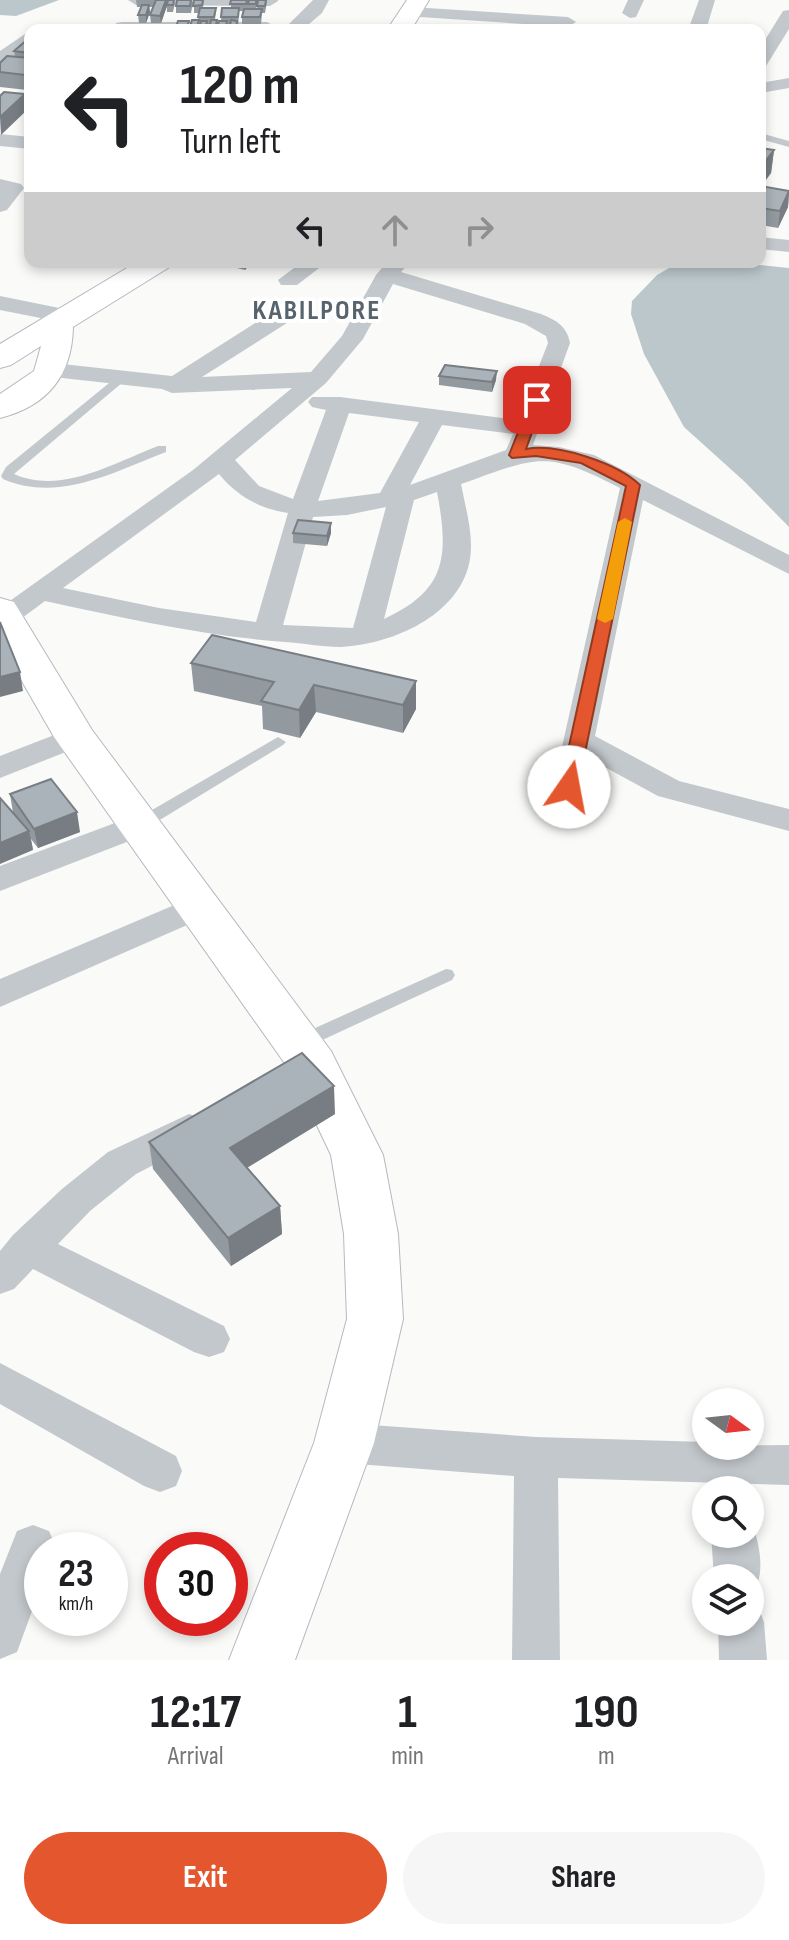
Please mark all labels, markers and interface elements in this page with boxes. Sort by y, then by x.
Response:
text: 120 m [180,53,300,120]
icon: left [48,56,152,160]
text: Turn left [180,121,281,164]
icon: left [289,208,333,252]
icon: ahead [373,208,417,252]
icon: right [457,208,501,252]
district label: KABILPORE [253,294,381,327]
pin [503,366,571,434]
icon: arrive [515,378,559,422]
position arrow [527,745,611,829]
north arrow [692,1388,764,1460]
map controls [692,1388,764,1636]
button: search [692,1476,764,1548]
speed limit sign: 30 [144,1532,248,1636]
text: 23 [58,1550,94,1598]
button: layers [692,1564,764,1636]
text: km/h [59,1592,93,1616]
text: 12:17 [150,1684,241,1741]
text: 1 [398,1684,417,1741]
text: 190 [574,1684,639,1741]
text: Arrival [168,1741,224,1772]
text: min [391,1741,424,1772]
text: m [598,1741,615,1772]
button: Exit [24,1832,387,1924]
button: Share [403,1832,765,1924]

